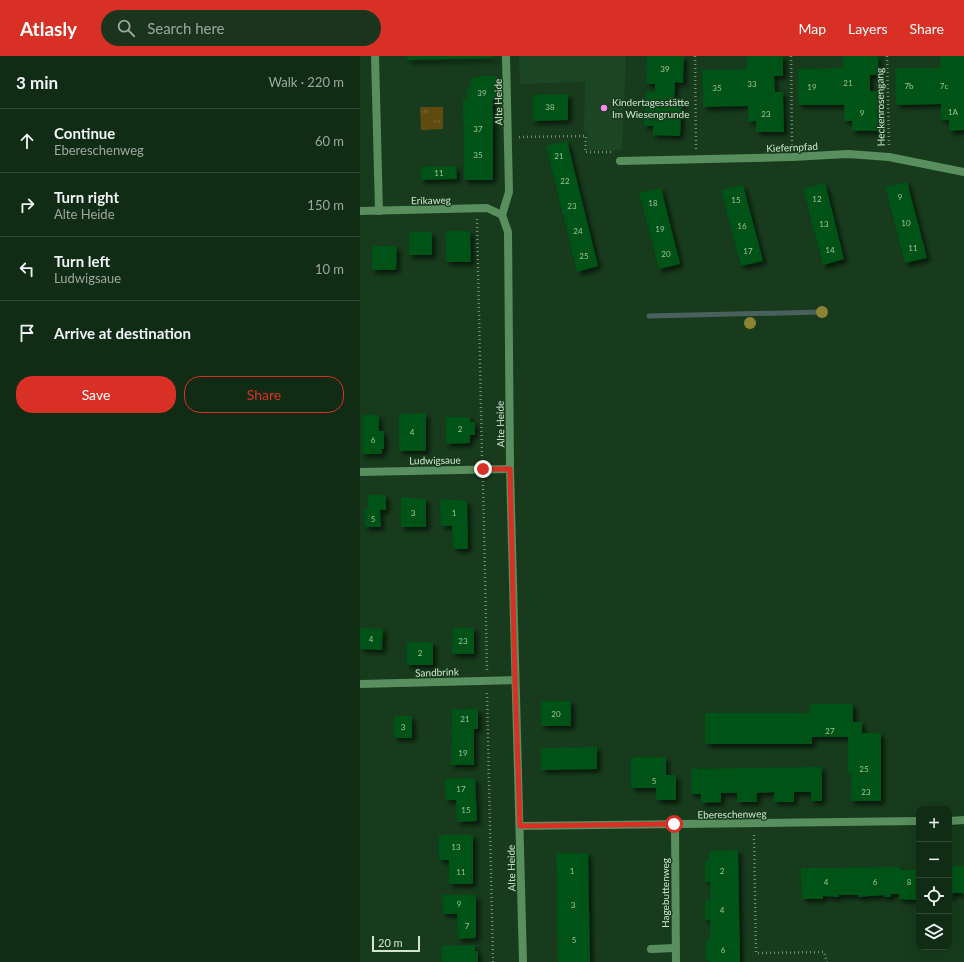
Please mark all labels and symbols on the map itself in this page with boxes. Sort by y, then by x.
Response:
house number: 39 [660,64,670,74]
street label: Heckenrosengang [873,68,887,146]
house number: 21 [843,78,853,88]
street label: Alte Heide [492,79,504,125]
house number: 33 [747,79,757,89]
house number: 7b [904,81,914,91]
house number: 7c [940,81,948,91]
house number: 19 [807,82,817,92]
house number: 35 [712,83,722,93]
house number: 39 [477,88,487,98]
place label: Kindertagesstätte Im Wiesengrunde [612,96,689,120]
house number: 38 [545,102,555,112]
marker: Kindertagesstätte Im Wiesengrunde [599,103,609,113]
house number: 1A [948,107,959,117]
house number: 9 [860,108,865,118]
house number: 23 [761,109,771,119]
house number: 37 [473,124,483,134]
street label: Kiefernpfad [766,140,818,154]
house number: 35 [473,150,483,160]
house number: 21 [554,151,564,161]
house number: 11 [434,168,444,178]
house number: 22 [560,176,570,186]
house number: 9 [898,192,903,202]
street label: Erikaweg [411,194,451,206]
house number: 12 [812,194,822,204]
house number: 15 [731,195,741,205]
house number: 18 [648,198,658,208]
house number: 23 [567,201,577,211]
house number: 10 [901,218,911,228]
house number: 13 [819,219,829,229]
house number: 16 [737,221,747,231]
house number: 19 [655,224,665,234]
house number: 24 [573,226,583,236]
house number: 11 [908,243,918,253]
house number: 14 [825,245,835,255]
house number: 17 [743,246,753,256]
house number: 20 [661,249,671,259]
house number: 25 [579,251,589,261]
street label: Alte Heide [494,401,506,447]
house number: 2 [458,424,463,434]
house number: 4 [410,427,415,437]
house number: 6 [371,435,376,445]
street label: Ludwigsaue [409,454,461,466]
route end [474,460,492,478]
house number: 3 [411,508,416,518]
house number: 1 [452,508,457,518]
house number: 5 [371,514,376,524]
house number: 4 [369,634,374,644]
house number: 23 [458,636,468,646]
house number: 2 [418,648,423,658]
street label: Sandbrink [415,665,460,679]
house number: 20 [551,709,561,719]
house number: 21 [460,714,470,724]
house number: 3 [401,722,406,732]
house number: 27 [825,726,835,736]
house number: 19 [458,748,468,758]
house number: 25 [859,764,869,774]
house number: 5 [652,776,657,786]
house number: 17 [456,784,466,794]
house number: 23 [861,787,871,797]
house number: 15 [461,805,471,815]
street label: Ebereschenweg [697,807,767,821]
route start [665,815,683,833]
house number: 13 [451,842,461,852]
street label: Alte Heide [505,845,517,891]
street label: Hagebuttenweg [659,858,671,928]
house number: 1 [570,866,575,876]
house number: 2 [720,866,725,876]
house number: 11 [456,867,466,877]
house number: 4 [824,877,829,887]
house number: 6 [873,877,878,887]
house number: 8 [907,877,912,887]
house number: 9 [457,899,462,909]
house number: 3 [571,900,576,910]
house number: 4 [720,905,725,915]
house number: 7 [465,921,470,931]
scale bar [372,934,420,953]
house number: 5 [572,935,577,945]
house number: 6 [721,945,726,955]

